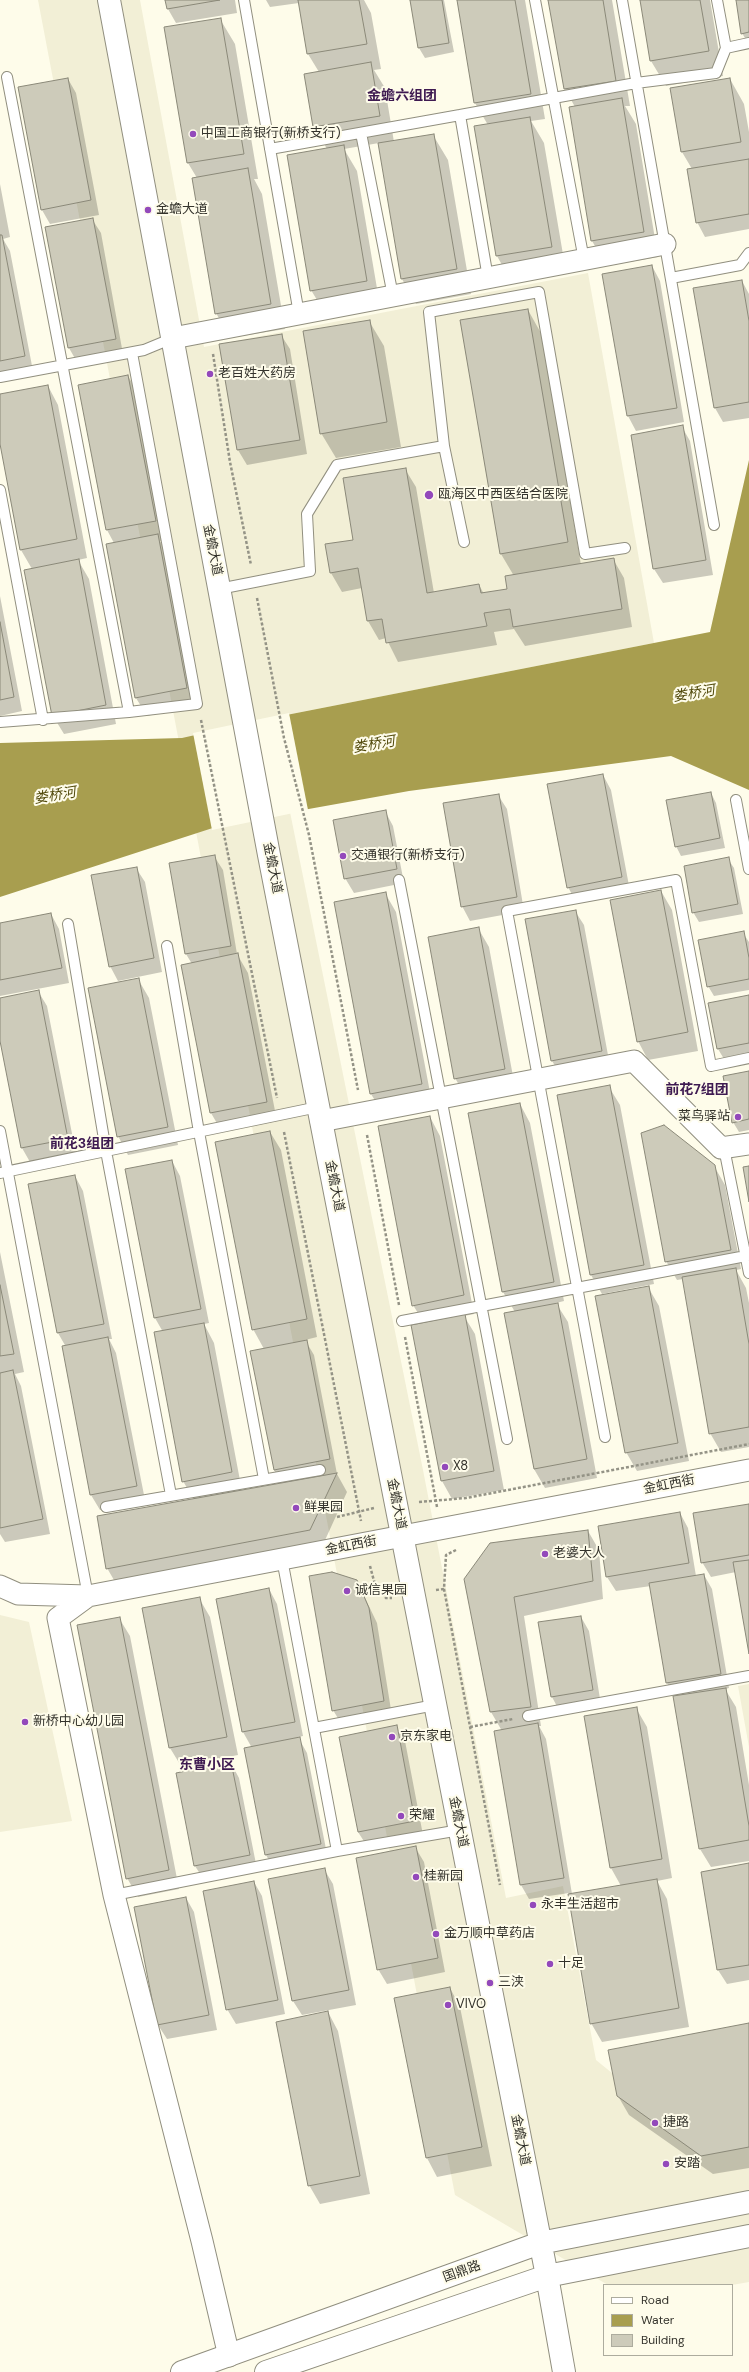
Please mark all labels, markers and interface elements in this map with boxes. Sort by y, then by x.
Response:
district label: 金蟾六组团 [367,88,437,104]
place label: 中国工商银行(新桥支行) [201,126,341,142]
marker: 中国工商银行(新桥支行) [188,129,198,139]
place label: 金蟾大道 [156,202,208,218]
marker: 金蟾大道 [143,205,153,215]
place label: 老百姓大药房 [218,366,296,382]
marker: 老百姓大药房 [205,369,215,379]
place label: 瓯海区中西医结合医院 [438,487,568,503]
marker: 瓯海区中西医结合医院 [423,489,435,501]
street label: 金蟾大道 [199,523,225,577]
water label: 娄桥河 [672,682,716,706]
water label: 娄桥河 [352,733,396,757]
water label: 娄桥河 [33,784,77,808]
street label: 金蟾大道 [259,841,285,895]
place label: 交通银行(新桥支行) [351,848,465,864]
marker: 交通银行(新桥支行) [338,851,348,861]
district label: 前花7组团 [665,1082,729,1098]
place label: 菜鸟驿站 [678,1109,730,1125]
marker: 菜鸟驿站 [733,1112,743,1122]
district label: 前花3组团 [50,1136,114,1152]
street label: 金蟾大道 [321,1159,347,1213]
place label: X8 [453,1459,468,1475]
marker: X8 [440,1462,450,1472]
street label: 金虹西街 [642,1472,696,1498]
street label: 金蟾大道 [383,1477,409,1531]
place label: 鲜果园 [304,1500,343,1516]
marker: 鲜果园 [291,1503,301,1513]
street label: 金虹西街 [324,1533,378,1559]
place label: 老婆大人 [553,1546,605,1562]
marker: 老婆大人 [540,1549,550,1559]
place label: 诚信果园 [355,1583,407,1599]
marker: 诚信果园 [342,1586,352,1596]
place label: 新桥中心幼儿园 [33,1714,124,1730]
marker: 新桥中心幼儿园 [20,1717,30,1727]
place label: 京东家电 [400,1729,452,1745]
marker: 京东家电 [387,1732,397,1742]
district label: 东曹小区 [179,1757,235,1773]
street label: 金蟾大道 [445,1795,471,1849]
place label: 荣耀 [409,1808,435,1824]
marker: 荣耀 [396,1811,406,1821]
place label: 桂新园 [424,1869,463,1885]
marker: 桂新园 [411,1872,421,1882]
place label: 永丰生活超市 [541,1897,619,1913]
marker: 永丰生活超市 [528,1900,538,1910]
place label: 金万顺中草药店 [444,1926,535,1942]
marker: 金万顺中草药店 [431,1929,441,1939]
place label: 十足 [558,1956,584,1972]
marker: 十足 [545,1959,555,1969]
place label: 三浃 [498,1975,524,1991]
marker: 三浃 [485,1978,495,1988]
place label: VIVO [456,1997,486,2013]
marker: VIVO [443,2000,453,2010]
street label: 金蟾大道 [507,2113,533,2167]
place label: 捷路 [663,2115,689,2131]
marker: 捷路 [650,2118,660,2128]
place label: 安踏 [674,2156,700,2172]
marker: 安踏 [661,2159,671,2169]
street label: 国鼎路 [441,2258,483,2286]
legend [603,2284,733,2356]
text: Road [641,2292,669,2308]
text: Water [641,2312,674,2328]
text: Building [641,2332,685,2348]

